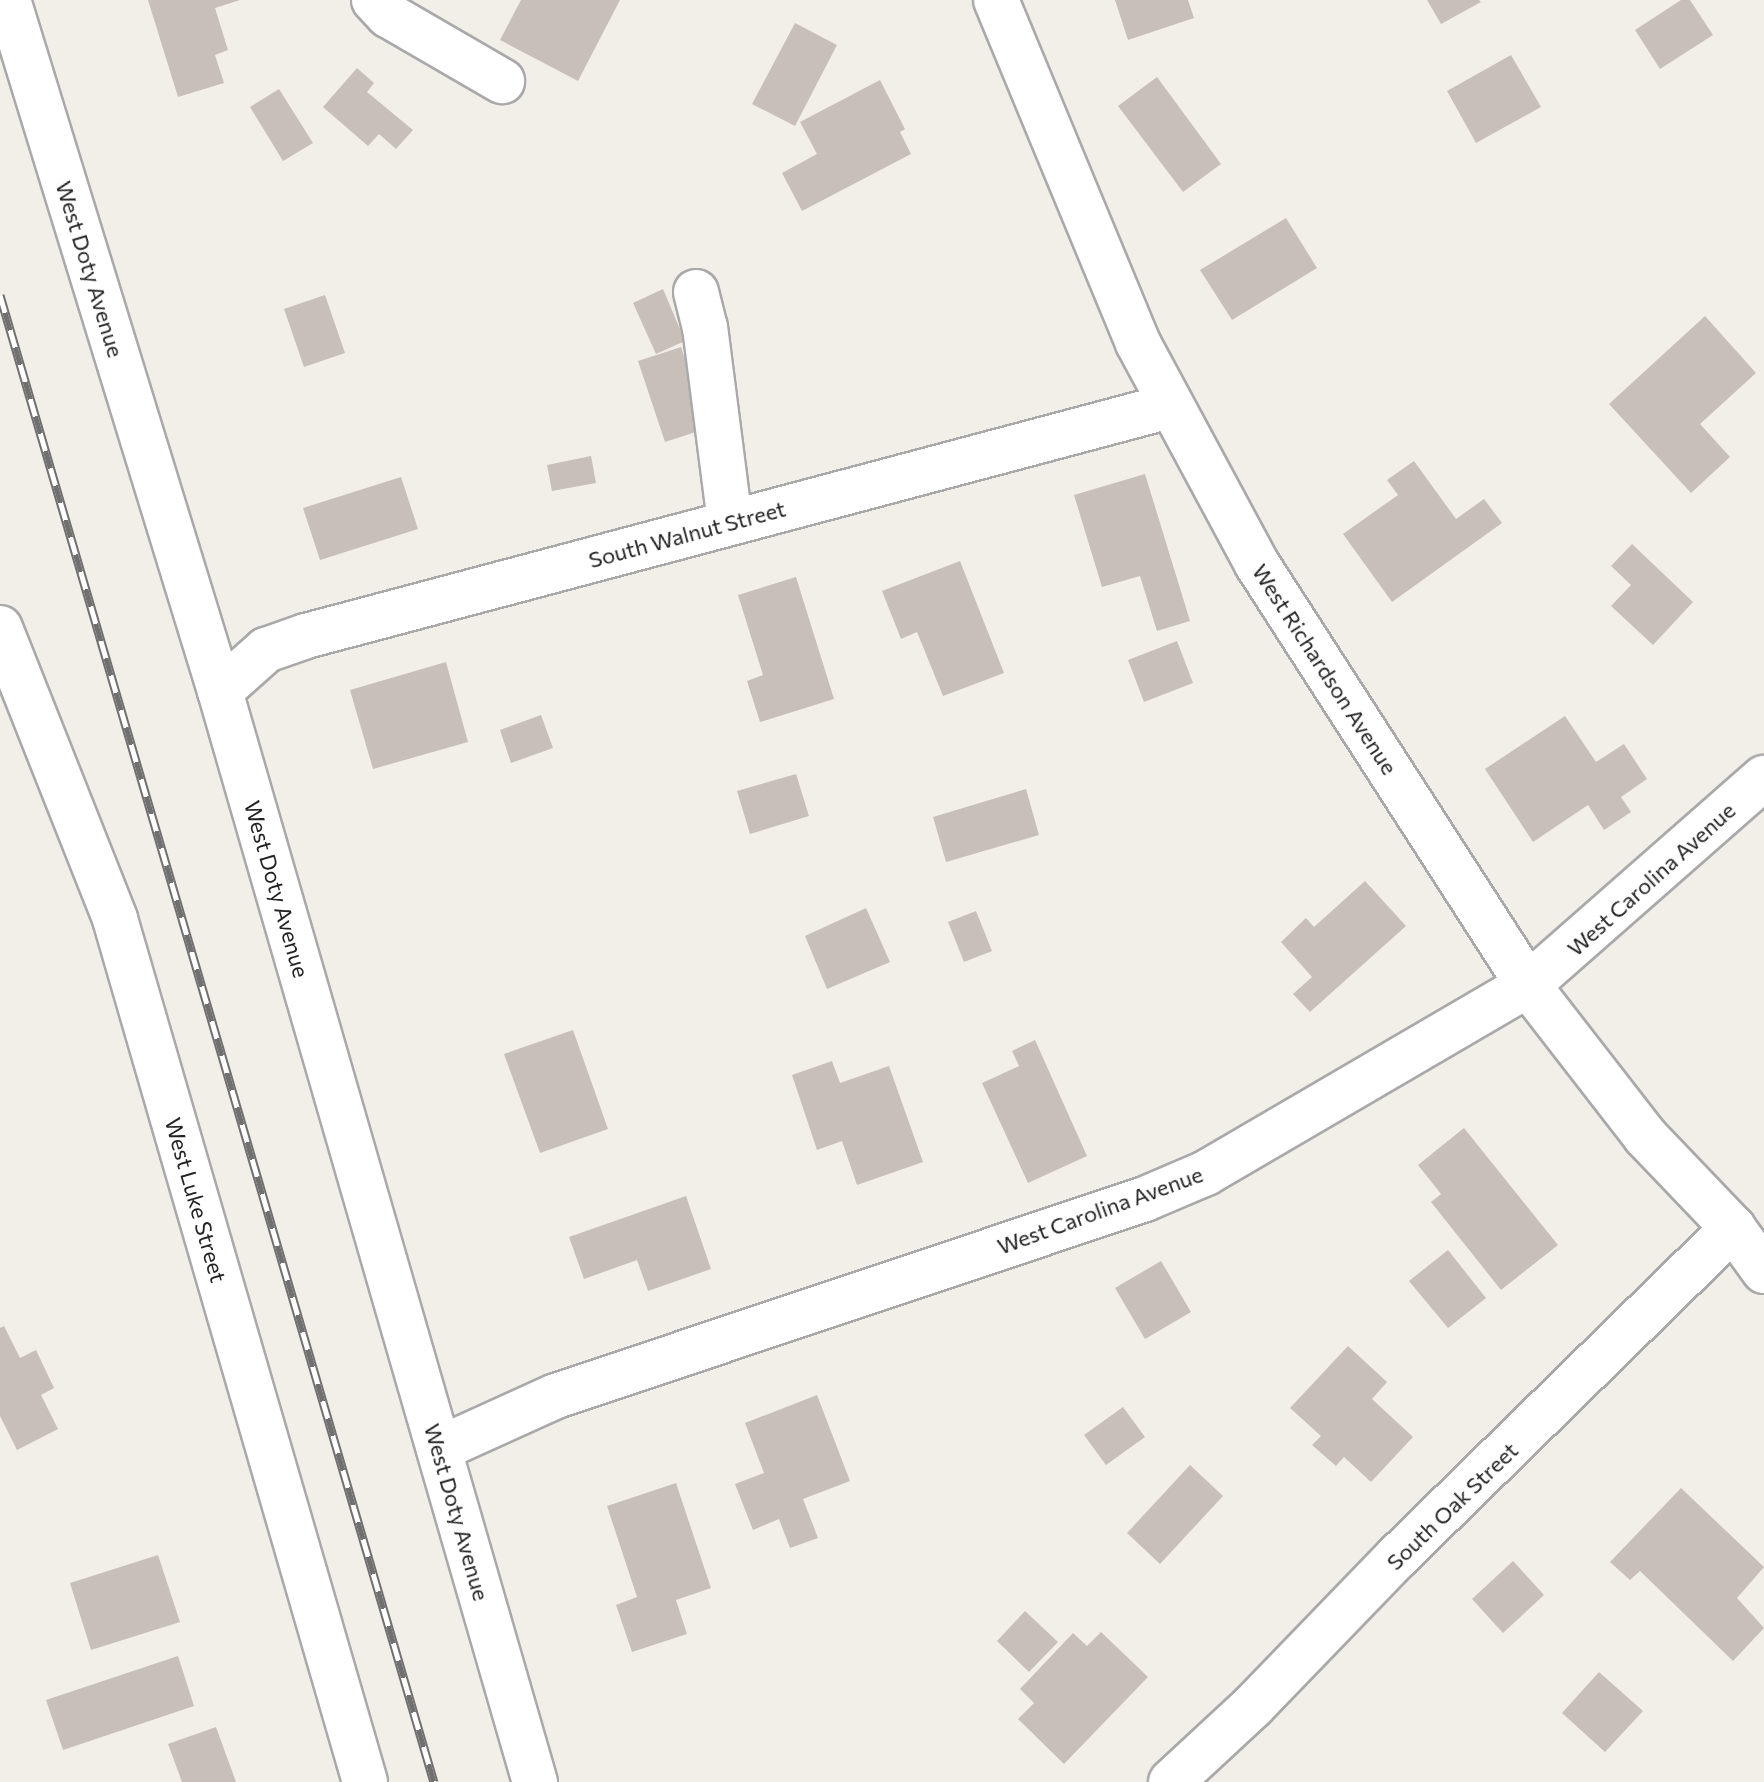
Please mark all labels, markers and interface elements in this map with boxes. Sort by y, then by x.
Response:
street label: West Doty Avenue [51,178,129,360]
street label: South Walnut Street [586,495,788,573]
street label: West Richardson Avenue [1247,559,1403,779]
street label: West Doty Avenue [239,797,315,981]
street label: West Carolina Avenue [1562,797,1740,961]
street label: West Luke Street [160,1115,232,1285]
street label: West Carolina Avenue [994,1161,1206,1259]
street label: West Doty Avenue [419,1420,495,1604]
street label: South Oak Street [1381,1437,1523,1575]

